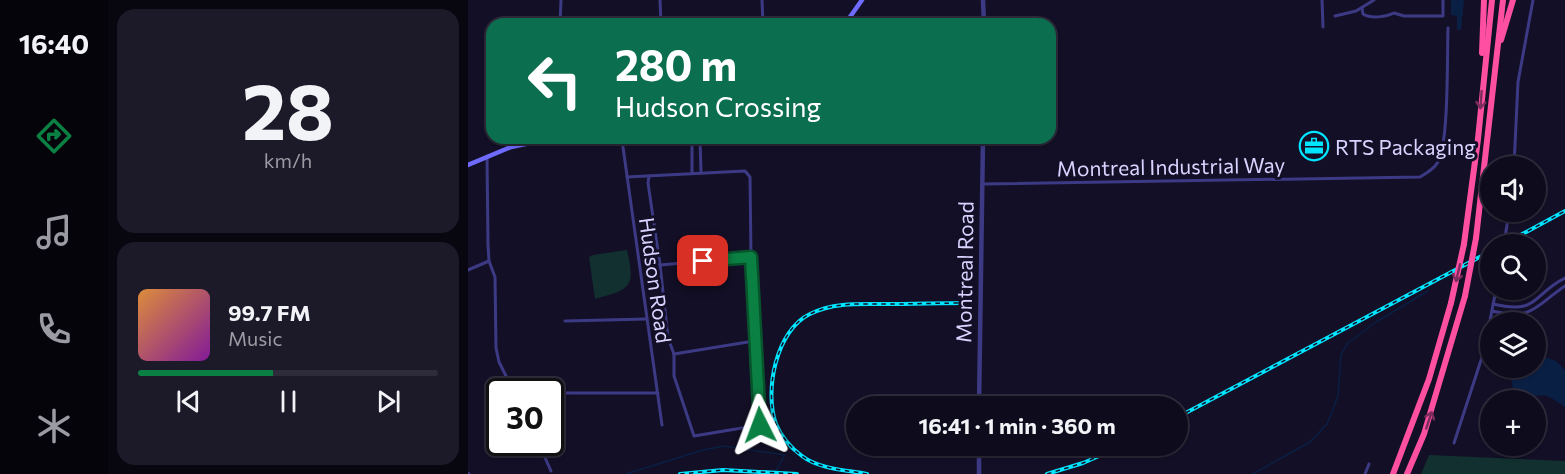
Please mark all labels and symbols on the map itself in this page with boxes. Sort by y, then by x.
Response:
one-way arrow [1475,89,1486,109]
office icon: RTS Packaging [1298,130,1330,162]
place label: RTS Packaging [1335,134,1476,159]
street label: Montreal Industrial Way [1056,152,1286,180]
street label: Montreal Road [950,201,978,343]
street label: Hudson Road [635,215,677,345]
pin [677,235,728,286]
one-way arrow [1452,263,1463,283]
speed limit sign: 30 [486,378,564,456]
position arrow [728,393,792,457]
one-way arrow [1424,411,1435,430]

